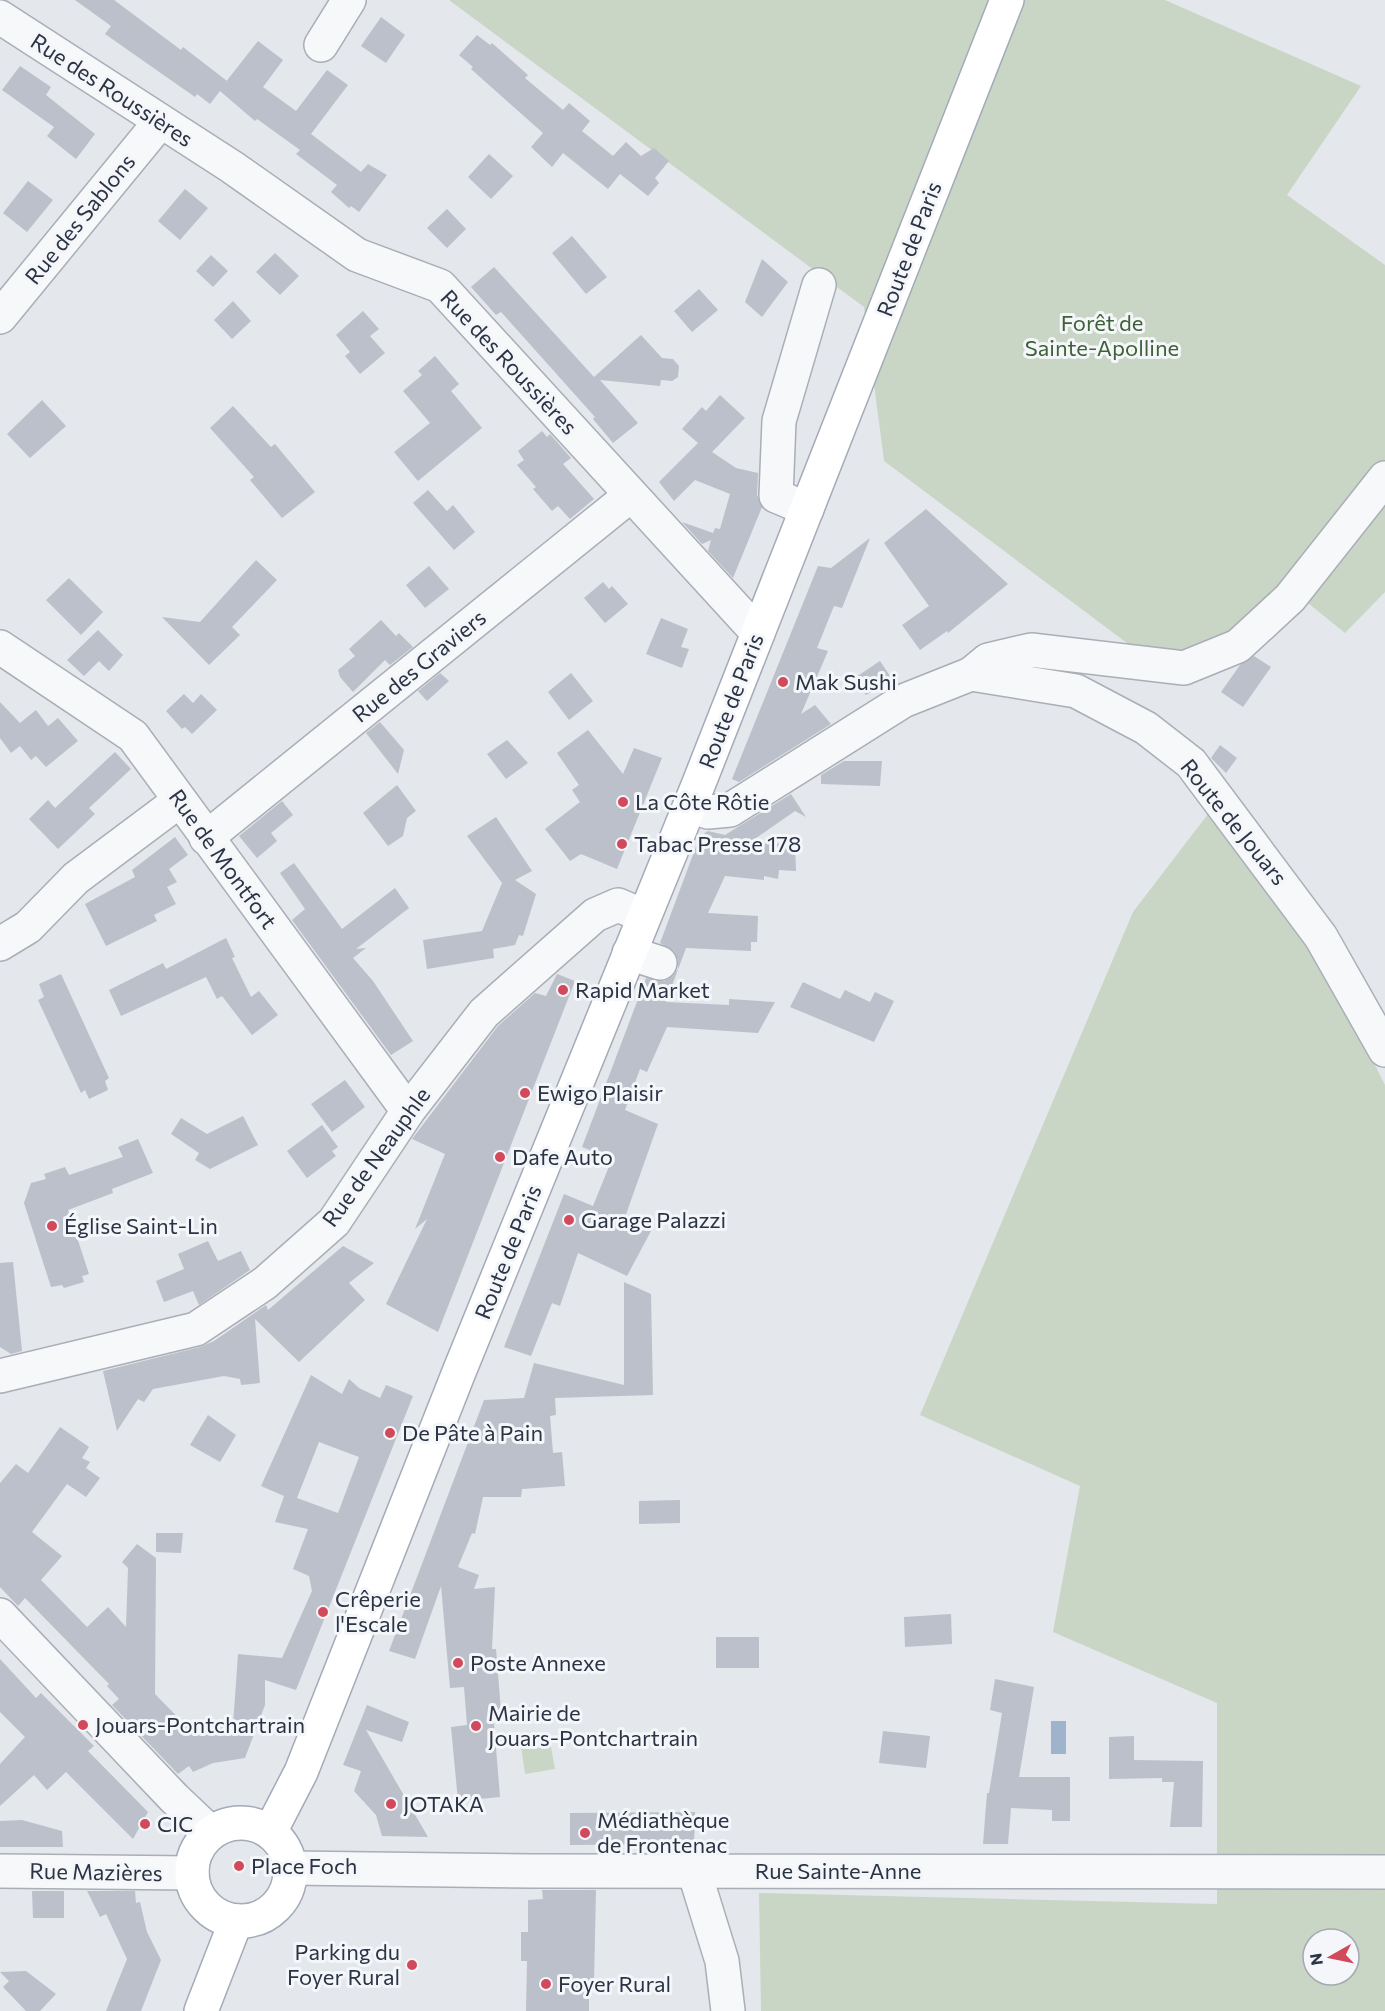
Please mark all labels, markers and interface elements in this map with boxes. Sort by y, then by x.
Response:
street label: Rue des Roussières [26,27,198,152]
street label: Rue des Sablons [19,148,140,289]
street label: Route de Paris [870,178,947,320]
street label: Rue des Roussières [435,284,583,440]
park label: Forêt de Sainte-Apolline [1025,309,1179,361]
street label: Rue des Graviers [346,603,491,728]
street label: Route de Paris [692,630,769,772]
place label: Mak Sushi [795,668,897,695]
marker: Mak Sushi [776,675,790,689]
street label: Route de Jouars [1175,753,1293,890]
street label: Rue de Montfort [164,784,283,934]
place label: La Côte Rôtie [635,788,769,815]
marker: La Côte Rôtie [616,795,630,809]
place label: Tabac Presse 178 [634,830,801,857]
marker: Tabac Presse 178 [615,837,629,851]
place label: Rapid Market [575,976,710,1003]
marker: Rapid Market [556,983,570,997]
place label: Ewigo Plaisir [537,1079,663,1106]
street label: Rue de Neauphle [316,1082,435,1232]
marker: Ewigo Plaisir [518,1086,532,1100]
place label: Dafe Auto [512,1143,613,1170]
marker: Dafe Auto [493,1150,507,1164]
street label: Route de Paris [468,1181,547,1323]
place label: Garage Palazzi [581,1206,726,1233]
place label: Église Saint-Lin [64,1212,218,1239]
marker: Garage Palazzi [562,1213,576,1227]
marker: Église Saint-Lin [45,1219,59,1233]
place label: De Pâte à Pain [402,1419,543,1446]
marker: De Pâte à Pain [383,1426,397,1440]
place label: Crêperie l'Escale [335,1585,421,1637]
marker: Crêperie l'Escale [316,1605,330,1619]
place label: Poste Annexe [470,1649,606,1676]
marker: Poste Annexe [451,1656,465,1670]
place label: Mairie de Jouars-Pontchartrain [488,1699,698,1751]
place label: Jouars-Pontchartrain [95,1711,305,1738]
marker: Jouars-Pontchartrain [76,1718,90,1732]
marker: Mairie de Jouars-Pontchartrain [469,1719,483,1733]
place label: JOTAKA [403,1790,484,1817]
marker: JOTAKA [384,1797,398,1811]
place label: Médiathèque de Frontenac [597,1806,729,1858]
place label: CIC [157,1810,193,1837]
marker: CIC [138,1817,152,1831]
marker: Médiathèque de Frontenac [578,1826,592,1840]
place label: Place Foch [251,1852,357,1879]
street label: Rue Mazières [29,1857,163,1886]
street label: Rue Sainte-Anne [755,1857,921,1884]
marker: Place Foch [232,1859,246,1873]
north arrow [1301,1927,1361,1987]
place label: Parking du Foyer Rural [287,1938,400,1990]
text: N [1305,1952,1326,1967]
marker: Parking du Foyer Rural [405,1958,419,1972]
place label: Foyer Rural [558,1970,671,1997]
marker: Foyer Rural [539,1977,553,1991]

